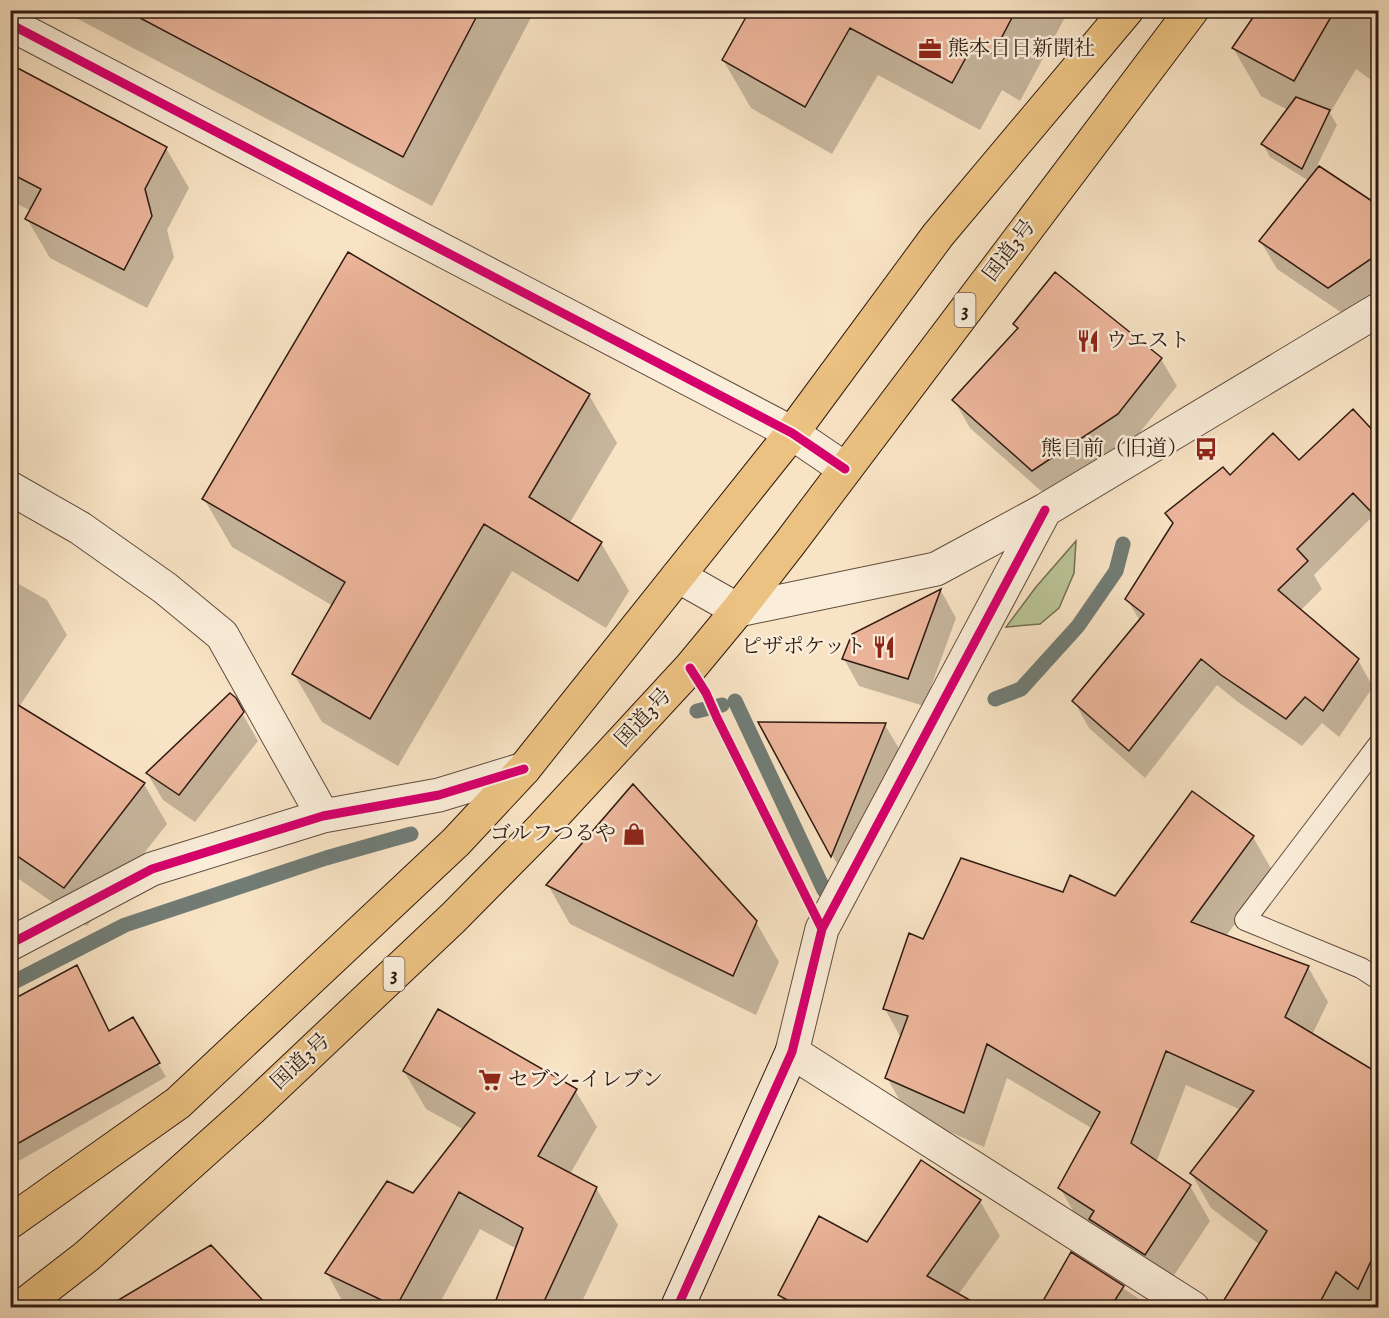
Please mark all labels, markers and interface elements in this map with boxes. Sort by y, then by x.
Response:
office icon: 熊本日日新聞社 [917,36,943,62]
place label: 熊本日日新聞社 [948,36,1095,63]
street label: 国道3号 [978,215,1042,287]
road number: 3 [954,293,976,327]
restaurant icon: ウエスト [1075,328,1101,354]
place label: ウエスト [1106,328,1190,355]
place label: 熊日前（旧道） [1041,436,1188,463]
bus stop icon: 熊日前（旧道） [1193,436,1219,462]
place label: ピザポケット [741,634,866,661]
restaurant icon: ピザポケット [871,634,897,660]
street label: 国道3号 [610,683,678,753]
place label: ゴルフつるや [490,821,616,848]
shop icon: ゴルフつるや [621,821,647,847]
road number: 3 [384,957,404,991]
street label: 国道3号 [266,1028,336,1096]
supermarket icon: セブン-イレブン [477,1067,503,1093]
place label: セブン-イレブン [508,1067,663,1094]

